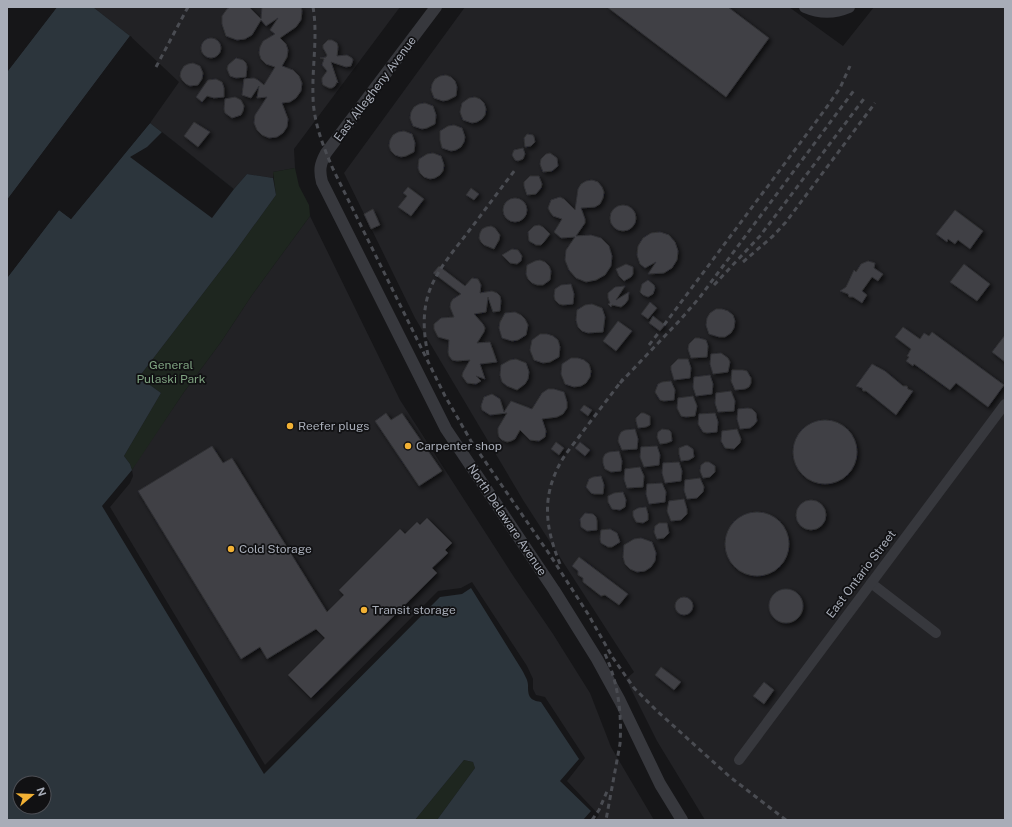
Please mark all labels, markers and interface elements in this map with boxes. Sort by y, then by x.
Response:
street label: East Allegheny Avenue [331,34,419,144]
park label: General Pulaski Park [136,358,206,386]
place label: Reefer plugs [298,419,369,433]
marker: Reefer plugs [285,421,295,431]
place label: Carpenter shop [416,439,502,453]
marker: Carpenter shop [403,441,413,451]
street label: North Delaware Avenue [465,462,550,578]
street label: East Ontario Street [823,527,899,621]
place label: Cold Storage [239,542,312,556]
marker: Cold Storage [226,544,236,554]
place label: Transit storage [372,603,456,617]
marker: Transit storage [359,605,369,615]
north arrow [12,775,52,815]
text: N [34,786,49,798]

